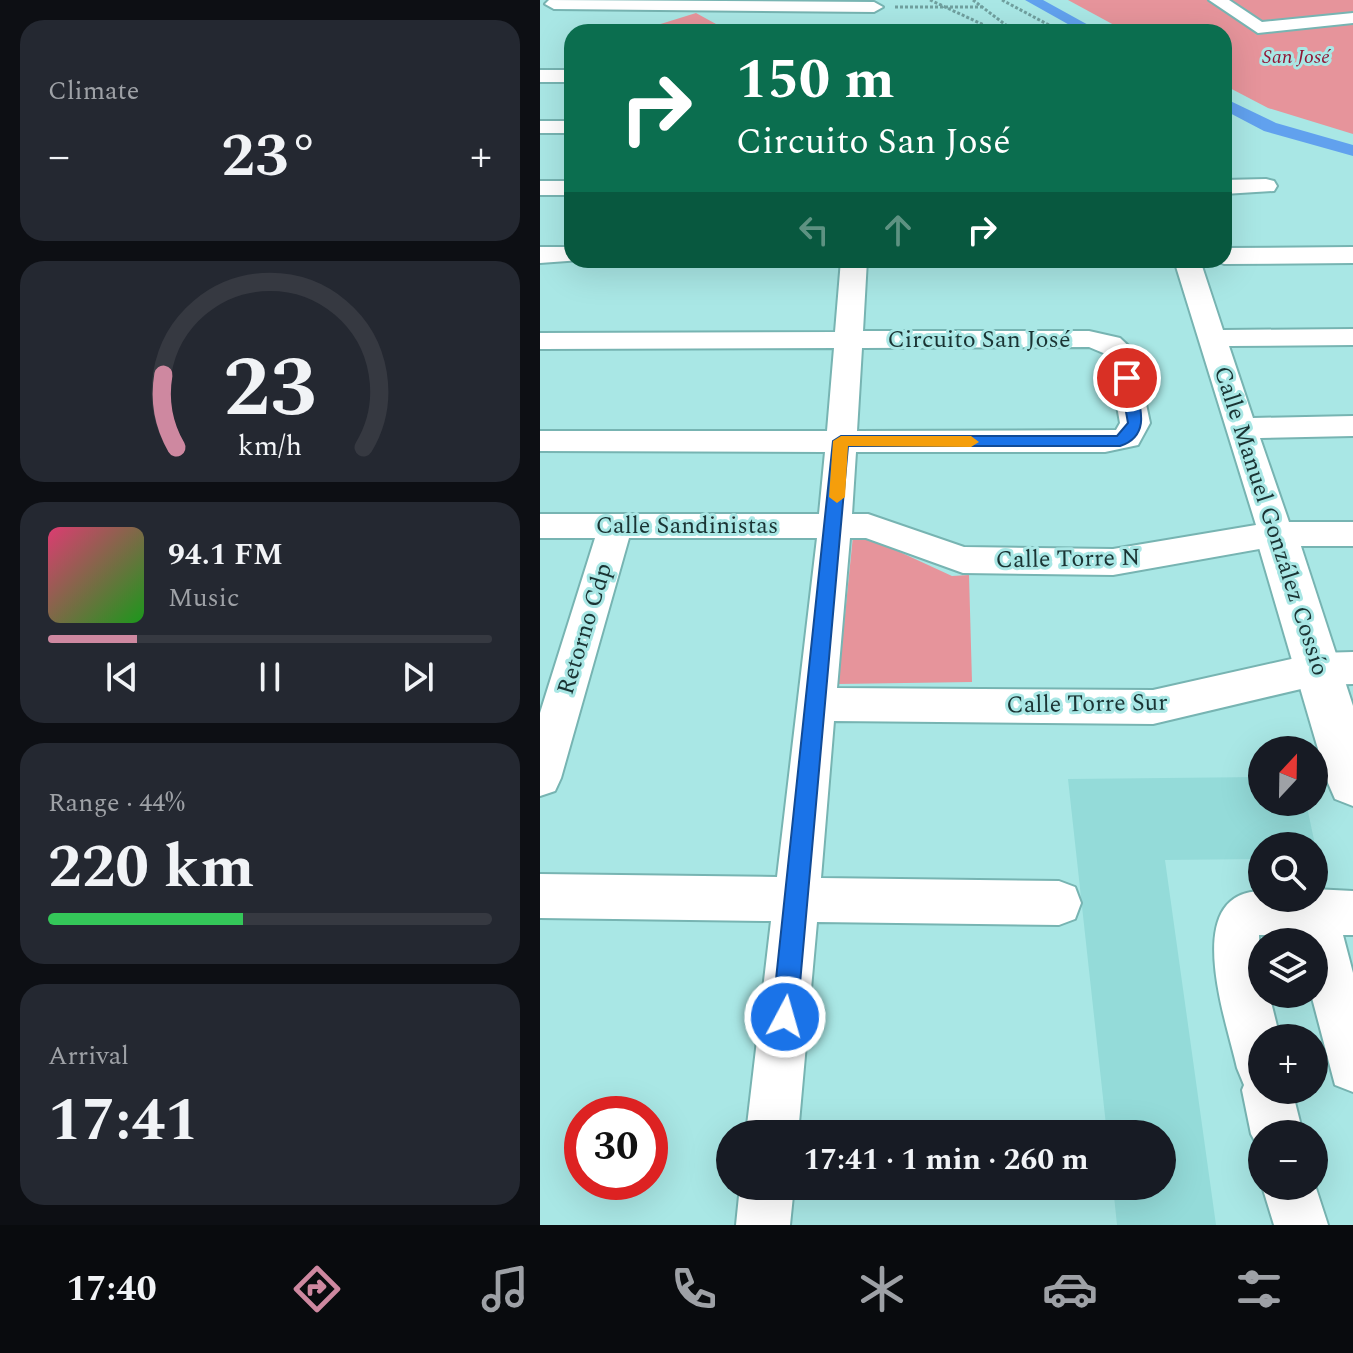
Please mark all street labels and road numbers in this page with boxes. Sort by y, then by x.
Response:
street label: Circuito San José [887,322,1071,358]
street label: Calle Manuel González Cossío [1204,362,1338,680]
street label: Calle Sandinistas [596,508,778,544]
street label: Calle Torre N [995,540,1141,578]
street label: Retorno Cdp [548,559,622,699]
street label: Calle Torre Sur [1006,685,1168,723]

